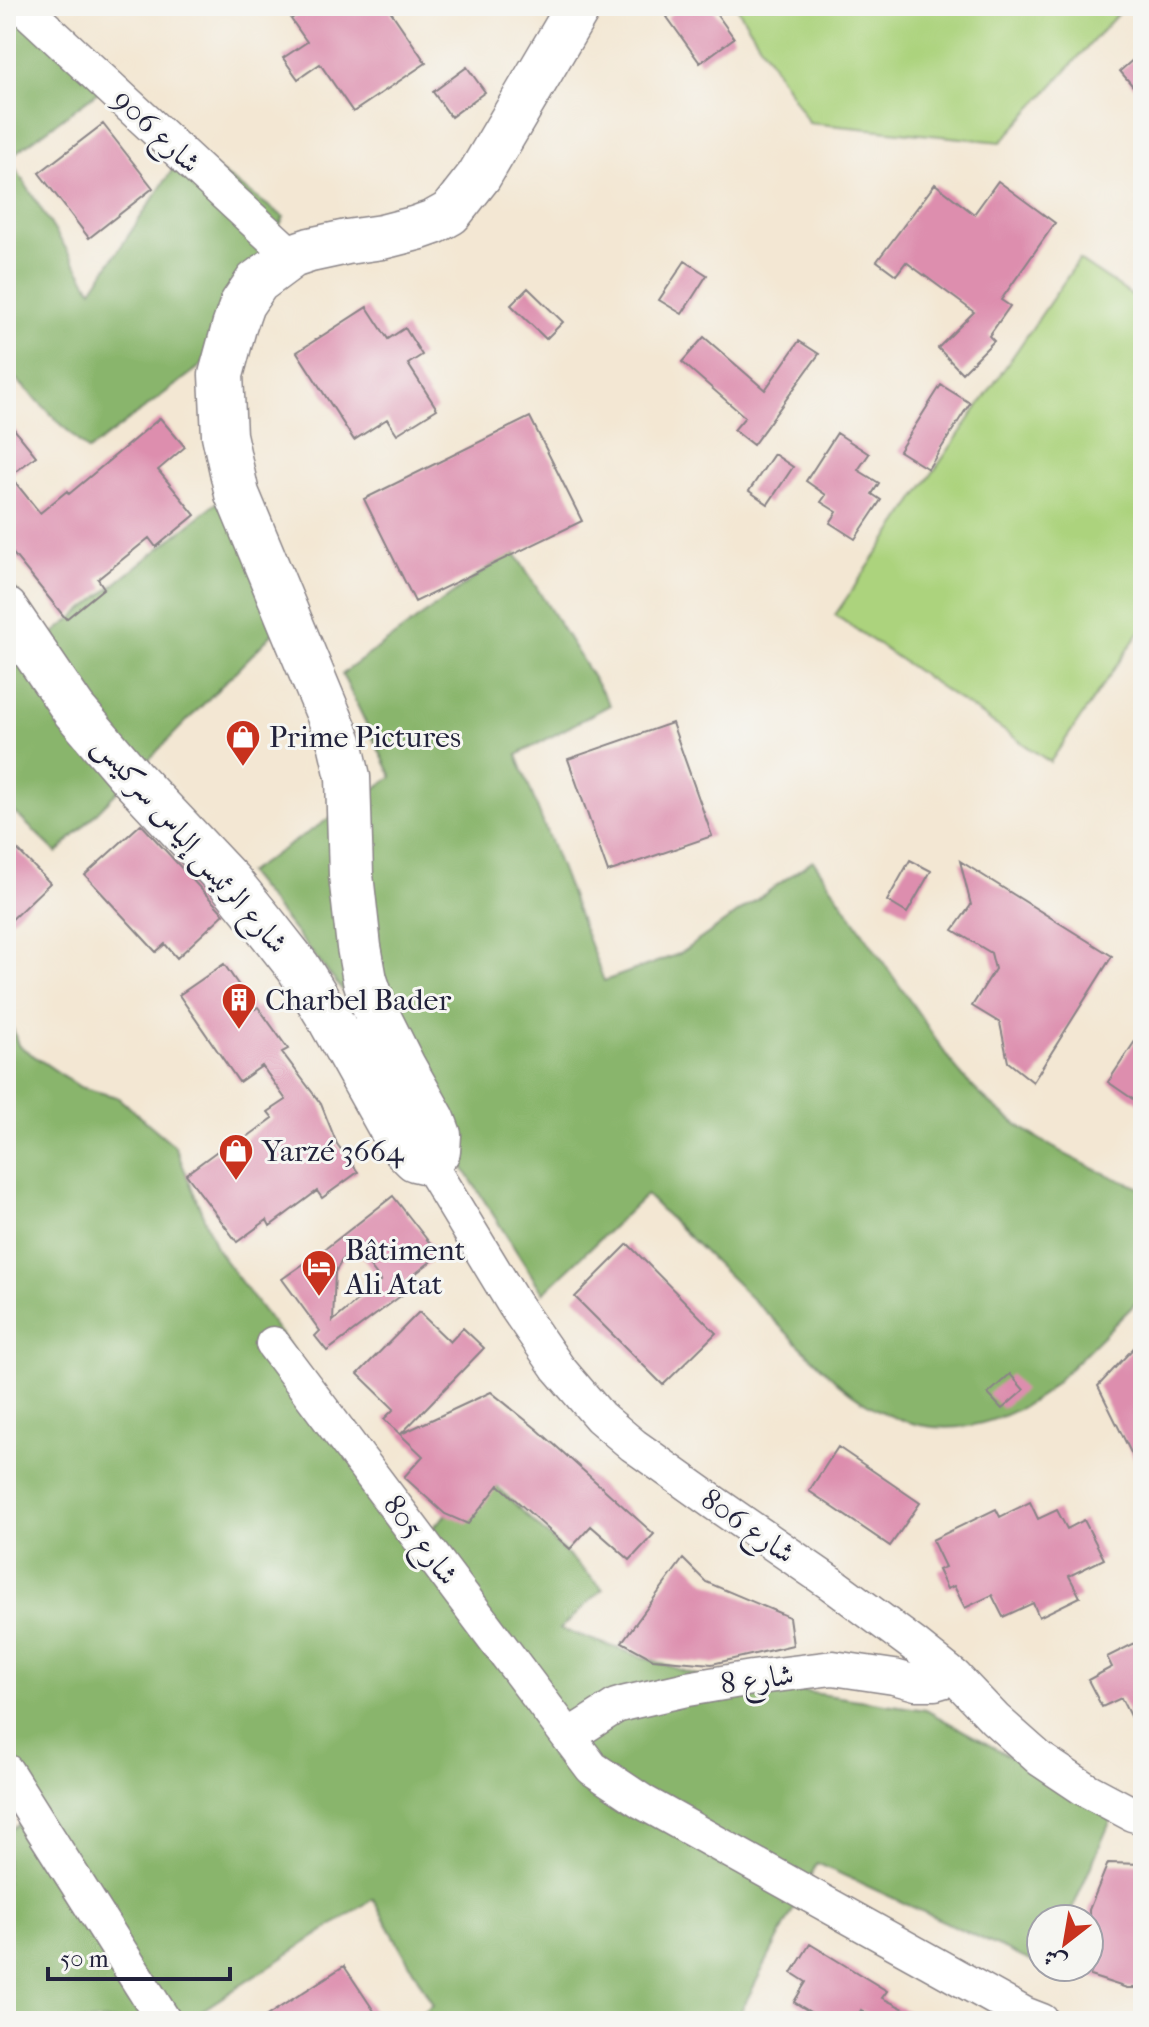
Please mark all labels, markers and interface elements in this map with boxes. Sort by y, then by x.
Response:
street label: شارع 906 [101,82,208,186]
shop icon: Prime Pictures [224,718,262,768]
place label: Prime Pictures [269,720,461,755]
street label: شارع الرئيس إلياس سركيس [81,728,295,965]
building icon: Charbel Bader [220,981,258,1031]
place label: Charbel Bader [265,983,451,1018]
shop icon: Yarzé 3664 [217,1132,255,1182]
place label: Yarzé 3664 [261,1134,405,1169]
place label: Bâtiment Ali Atat [344,1233,466,1302]
hotel icon: Bâtiment Ali Atat [300,1248,338,1298]
street label: شارع 806 [690,1482,801,1577]
street label: شارع 805 [370,1489,466,1596]
street label: شارع 8 [718,1657,797,1709]
north arrow [1025,1903,1105,1983]
scale bar [48,1931,230,1981]
text: ش [1039,1943,1071,1976]
text: 50 m [60,1945,109,1973]

